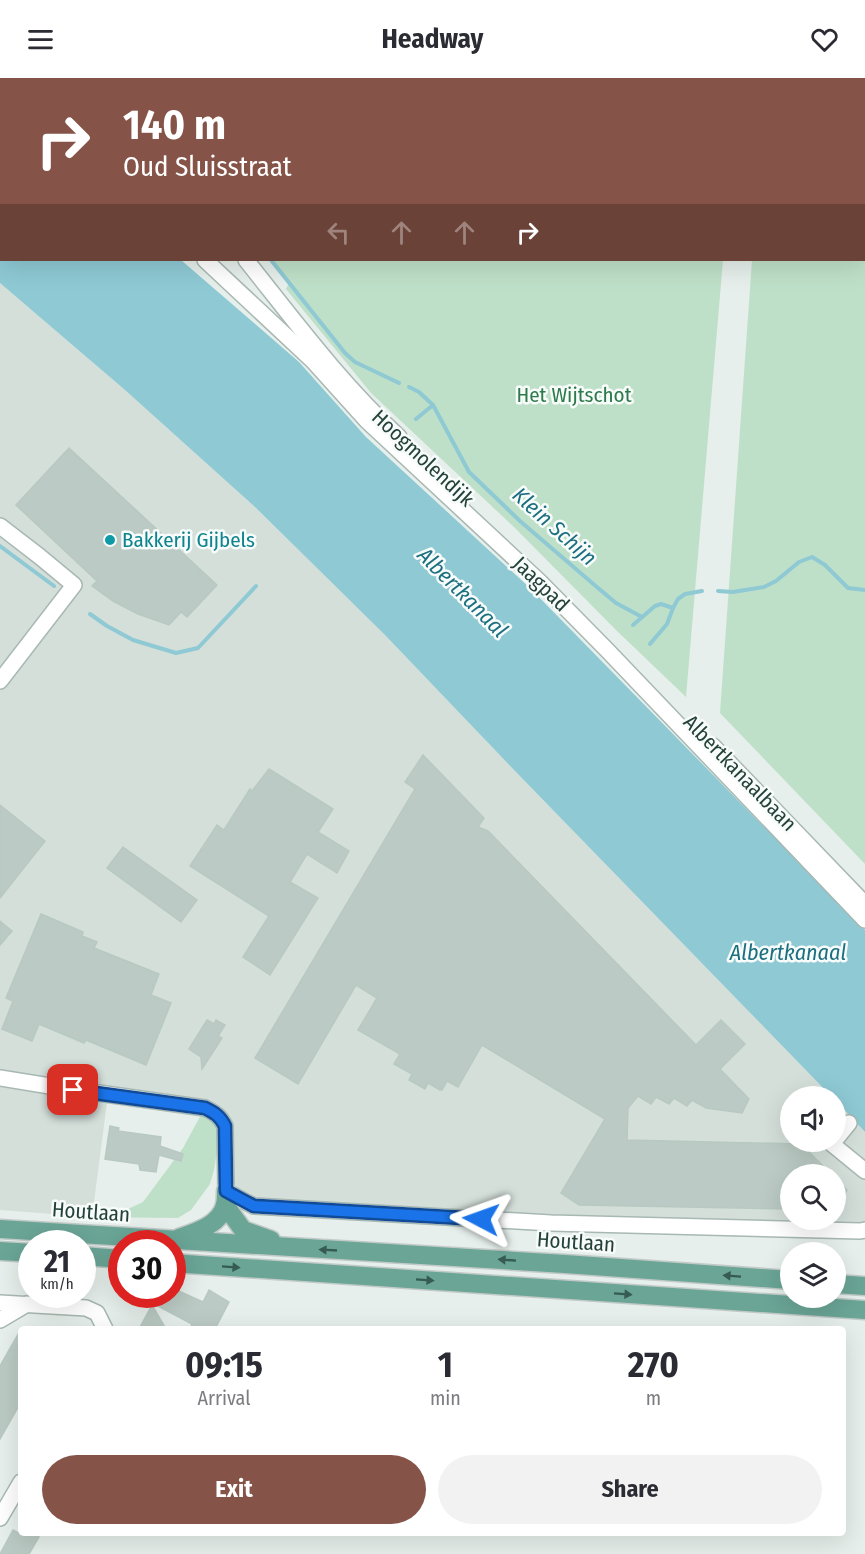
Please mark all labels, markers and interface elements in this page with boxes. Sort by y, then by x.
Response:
icon: menu [24,23,57,56]
text: Headway [382,23,483,55]
icon: heart [808,23,841,56]
text: 140 m [123,100,226,150]
icon: right [24,102,102,180]
text: Oud Sluisstraat [123,151,292,183]
icon: left [322,216,355,249]
icon: ahead [385,216,418,249]
icon: ahead [448,216,481,249]
icon: right [511,216,544,249]
park label: Het Wijtschot [516,382,632,408]
street label: Hoogmolendijk [366,404,480,512]
water label: Klein Schijn [507,481,602,571]
place label: Bakkerij Gijbels [122,527,255,553]
marker: Bakkerij Gijbels [103,533,117,547]
water label: Albertkanaal [411,541,514,643]
street label: Jaagpad [507,551,575,617]
street label: Albertkanaalbaan [678,709,802,837]
water label: Albertkanaal [729,939,846,966]
pin [47,1064,98,1115]
icon: arrive [56,1073,89,1106]
map controls [780,1086,846,1308]
button: sound [780,1086,846,1152]
button: search [780,1164,846,1230]
position arrow [449,1187,513,1251]
street label: Houtlaan [51,1196,131,1228]
street label: Houtlaan [536,1226,616,1258]
speed limit sign: 30 [108,1230,186,1308]
button: layers [780,1242,846,1308]
text: 21 [44,1244,70,1280]
one-way arrow [318,1245,337,1254]
one-way arrow [497,1256,516,1265]
one-way arrow [221,1262,240,1272]
one-way arrow [723,1271,742,1281]
text: km/h [40,1275,74,1293]
one-way arrow [416,1276,435,1285]
one-way arrow [614,1289,633,1299]
text: 09:15 [185,1343,263,1387]
text: 1 [438,1343,453,1387]
text: 270 [628,1343,679,1387]
text: Arrival [197,1386,250,1410]
text: min [430,1386,461,1410]
text: m [646,1386,661,1410]
button: Exit [42,1455,426,1524]
button: Share [438,1455,822,1524]

